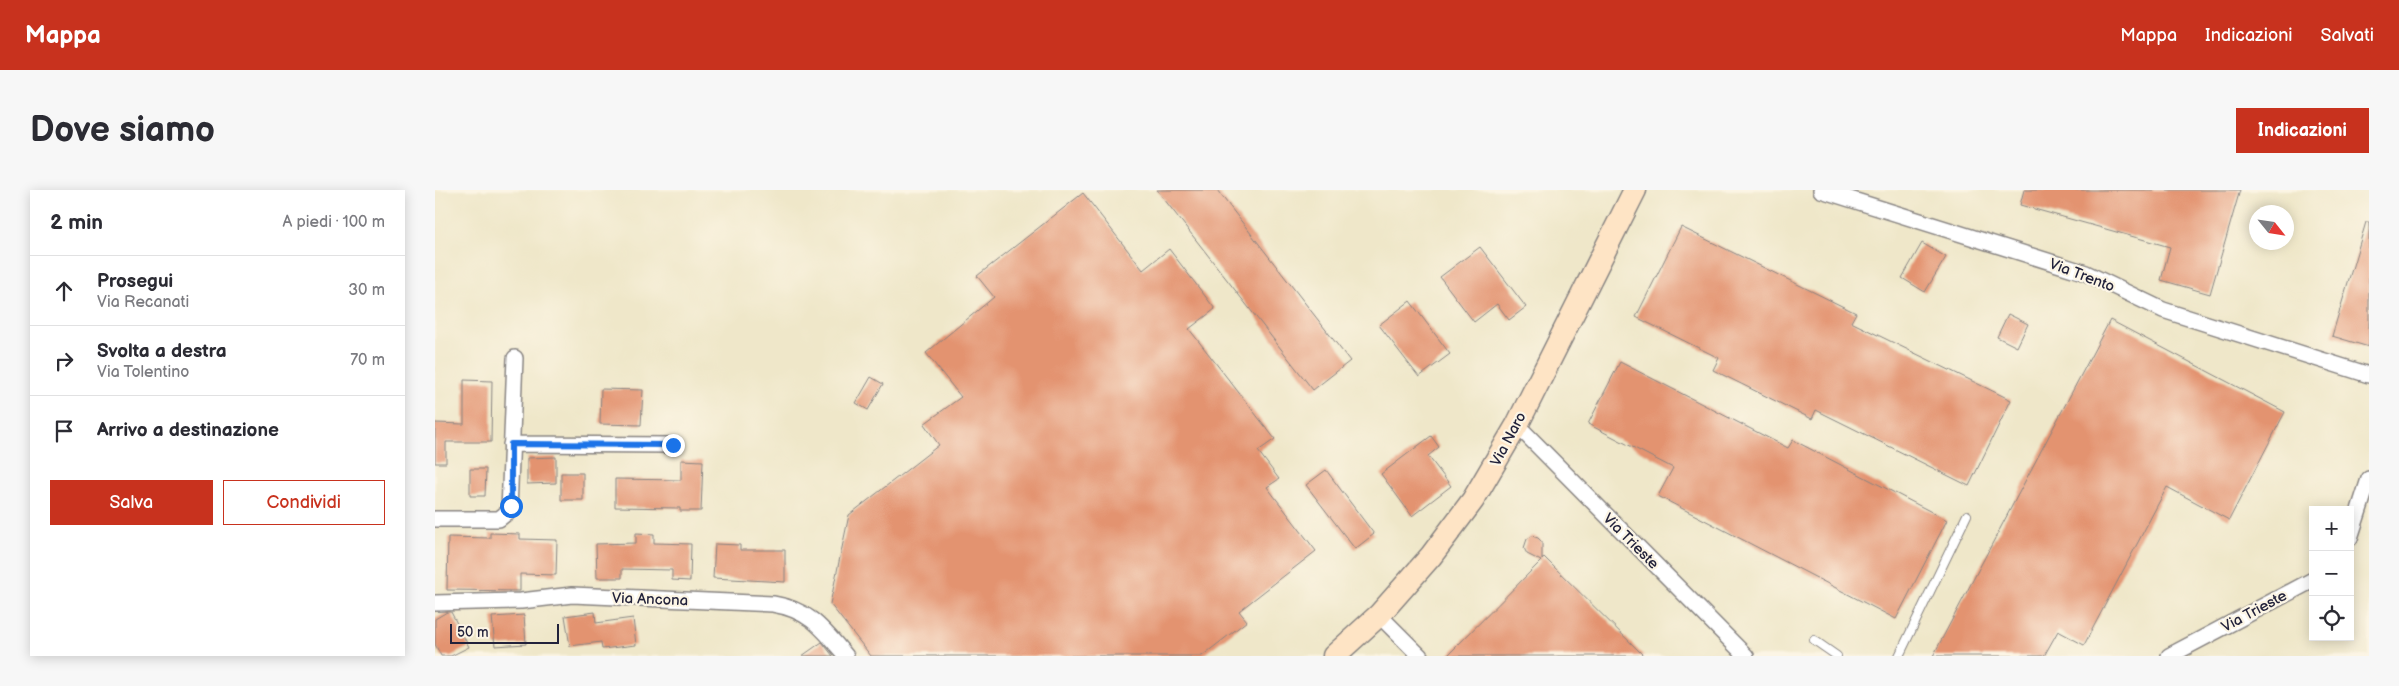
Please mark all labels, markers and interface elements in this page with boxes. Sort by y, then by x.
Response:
text: Mappa [25,21,101,50]
text: Mappa [2120,25,2177,46]
text: Indicazioni [2205,25,2293,46]
text: Salvati [2321,25,2374,46]
button: Indicazioni [2236,108,2369,153]
text: Dove siamo [30,109,215,152]
north arrow [2249,205,2294,250]
text: 2 min [50,210,103,235]
text: A piedi · 100 m [282,213,385,232]
street label: Via Trento [2047,254,2117,297]
text: Prosegui [97,270,173,293]
icon: ahead [50,277,78,305]
text: 30 m [348,281,385,300]
text: Via Recanati [97,293,189,312]
text: Svolta a destra [97,340,227,363]
icon: right [50,347,78,375]
text: 70 m [350,351,385,370]
text: Via Tolentino [97,363,189,382]
street label: Via Naro [1486,409,1531,470]
icon: arrive [50,417,78,445]
text: Arrivo a destinazione [97,419,279,442]
route end [662,434,685,457]
button: Salva [50,480,213,525]
button: Condividi [223,480,385,525]
route start [500,495,523,518]
map controls [2309,506,2354,641]
button: + [2309,506,2354,551]
street label: Via Trieste [1599,509,1663,573]
button: − [2309,551,2354,596]
street label: Via Trieste [2218,586,2290,637]
street label: Via Ancona [611,589,688,610]
button: locate [2309,596,2354,641]
scale bar [450,621,559,644]
text: 50 m [457,624,489,641]

